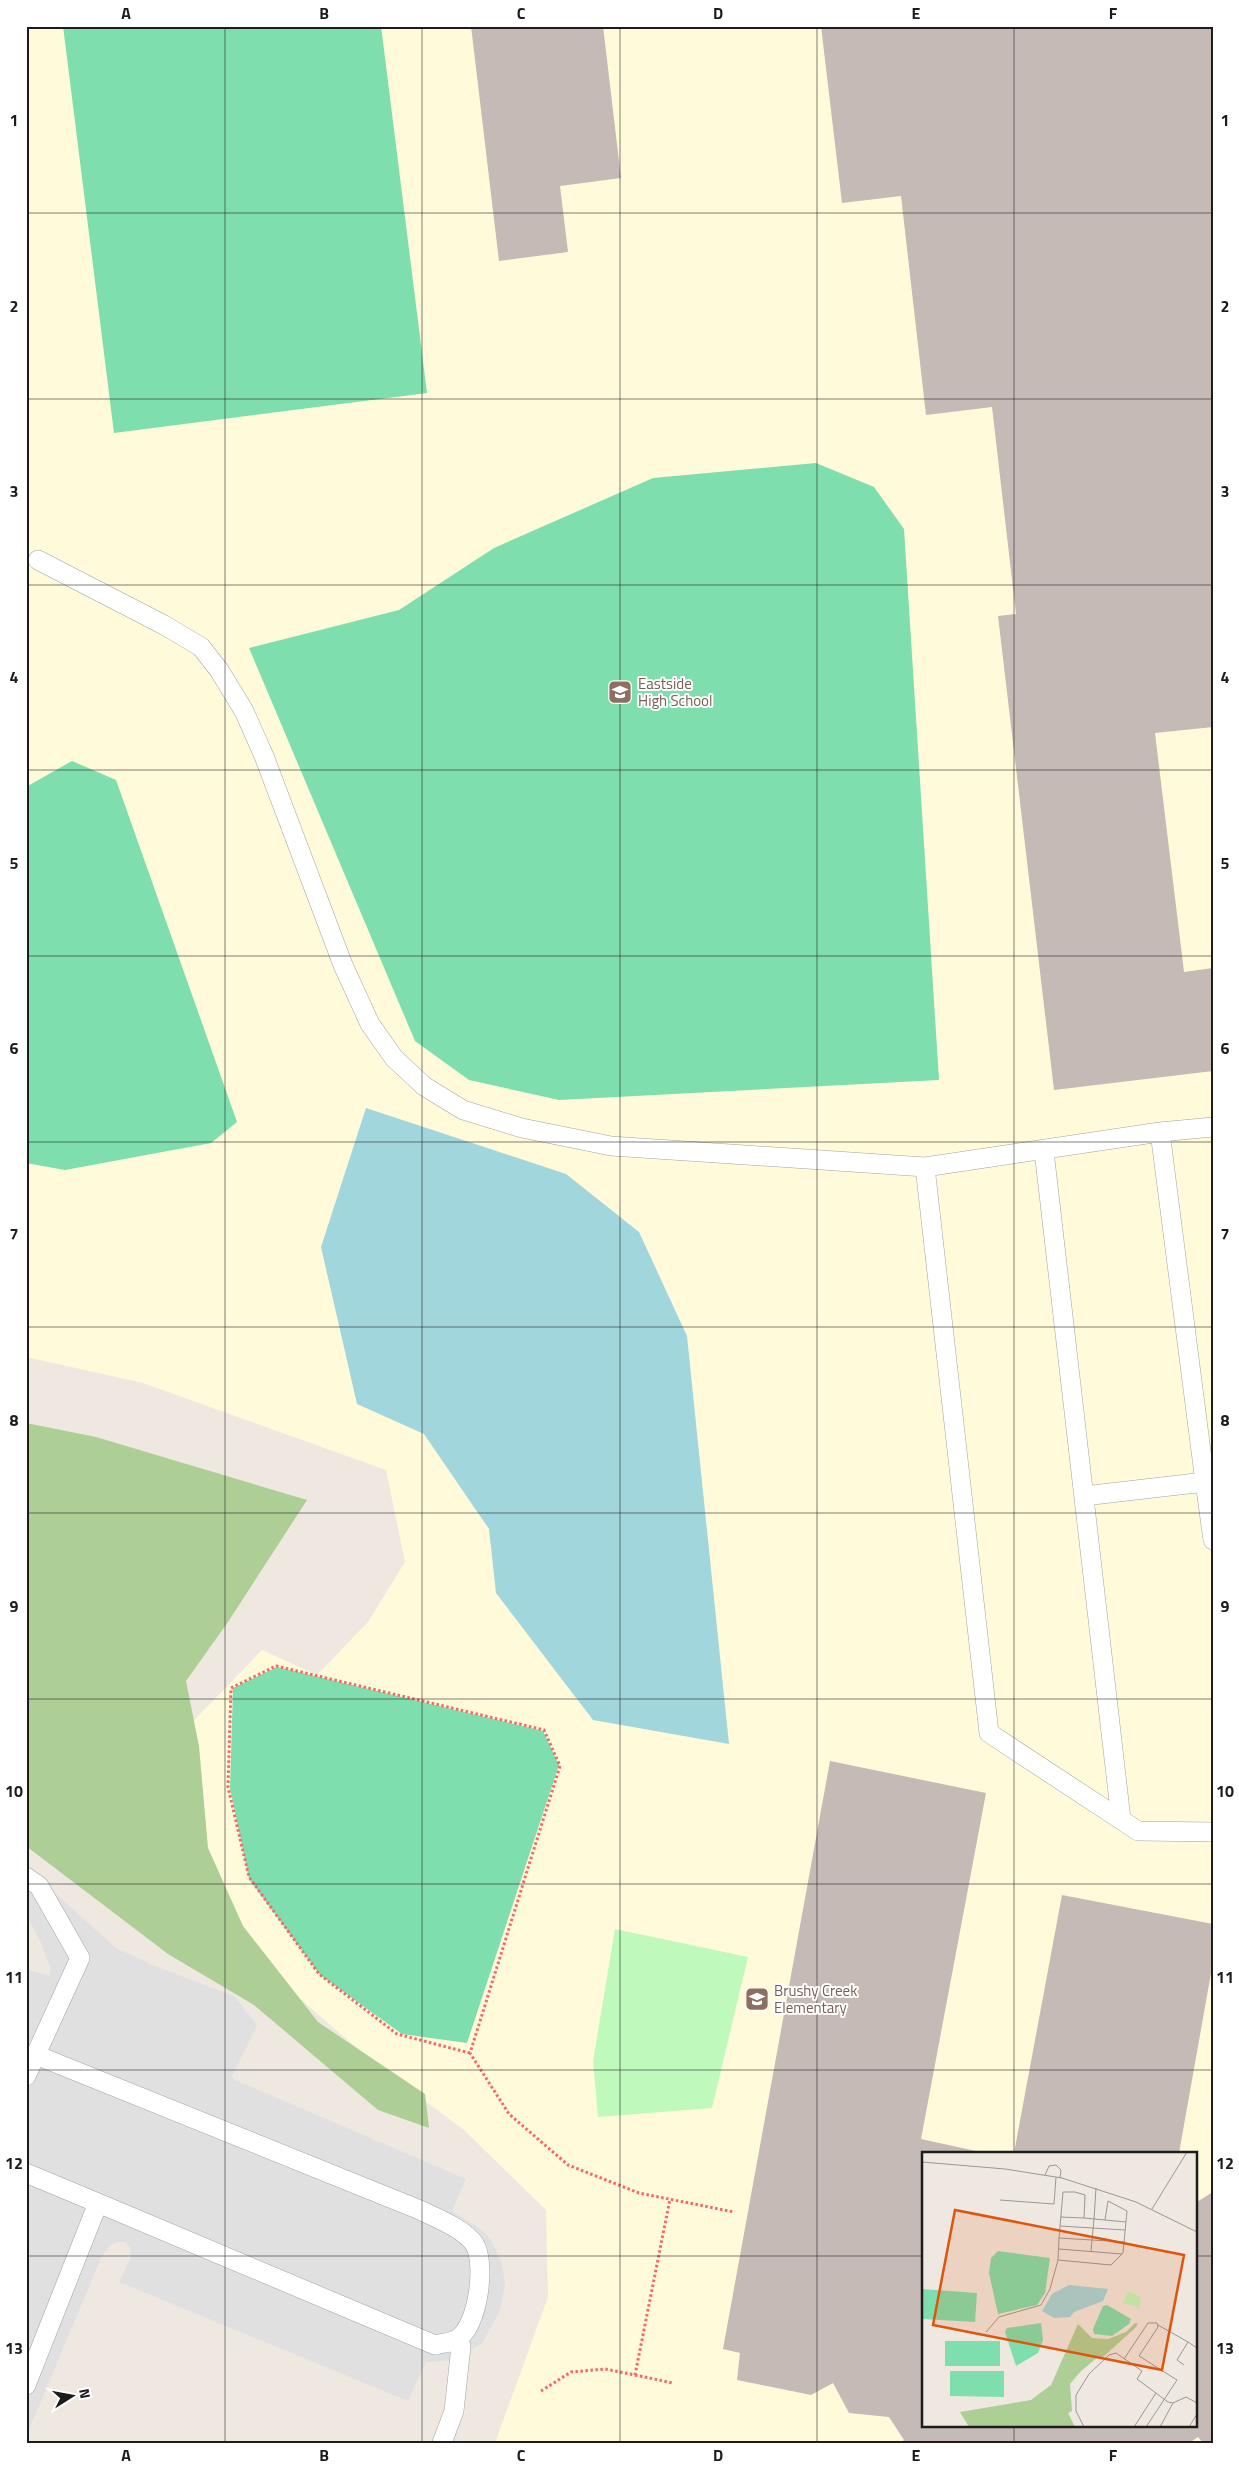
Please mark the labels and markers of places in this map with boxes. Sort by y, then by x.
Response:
place label: Eastside High School [638,672,713,712]
school or university icon: Eastside High School [607,679,633,705]
place label: Brushy Creek Elementary [774,1979,857,2019]
school or university icon: Brushy Creek Elementary [744,1986,770,2012]

